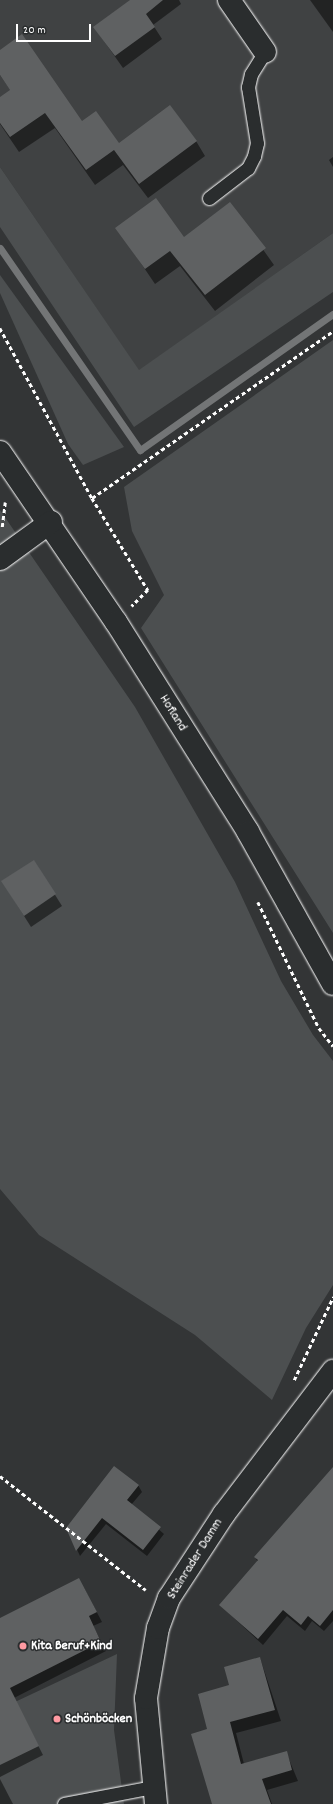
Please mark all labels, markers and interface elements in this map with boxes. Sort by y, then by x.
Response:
scale bar [18,16,93,42]
text: 20 m [23,22,46,39]
street label: Hofland [155,692,191,734]
street label: Steinrader Damm [163,1515,227,1603]
place label: Kita Beruf+Kind [31,1638,112,1654]
marker: Kita Beruf+Kind [18,1641,28,1651]
place label: Schönböcken [65,1711,132,1727]
marker: Schönböcken [52,1714,62,1724]

